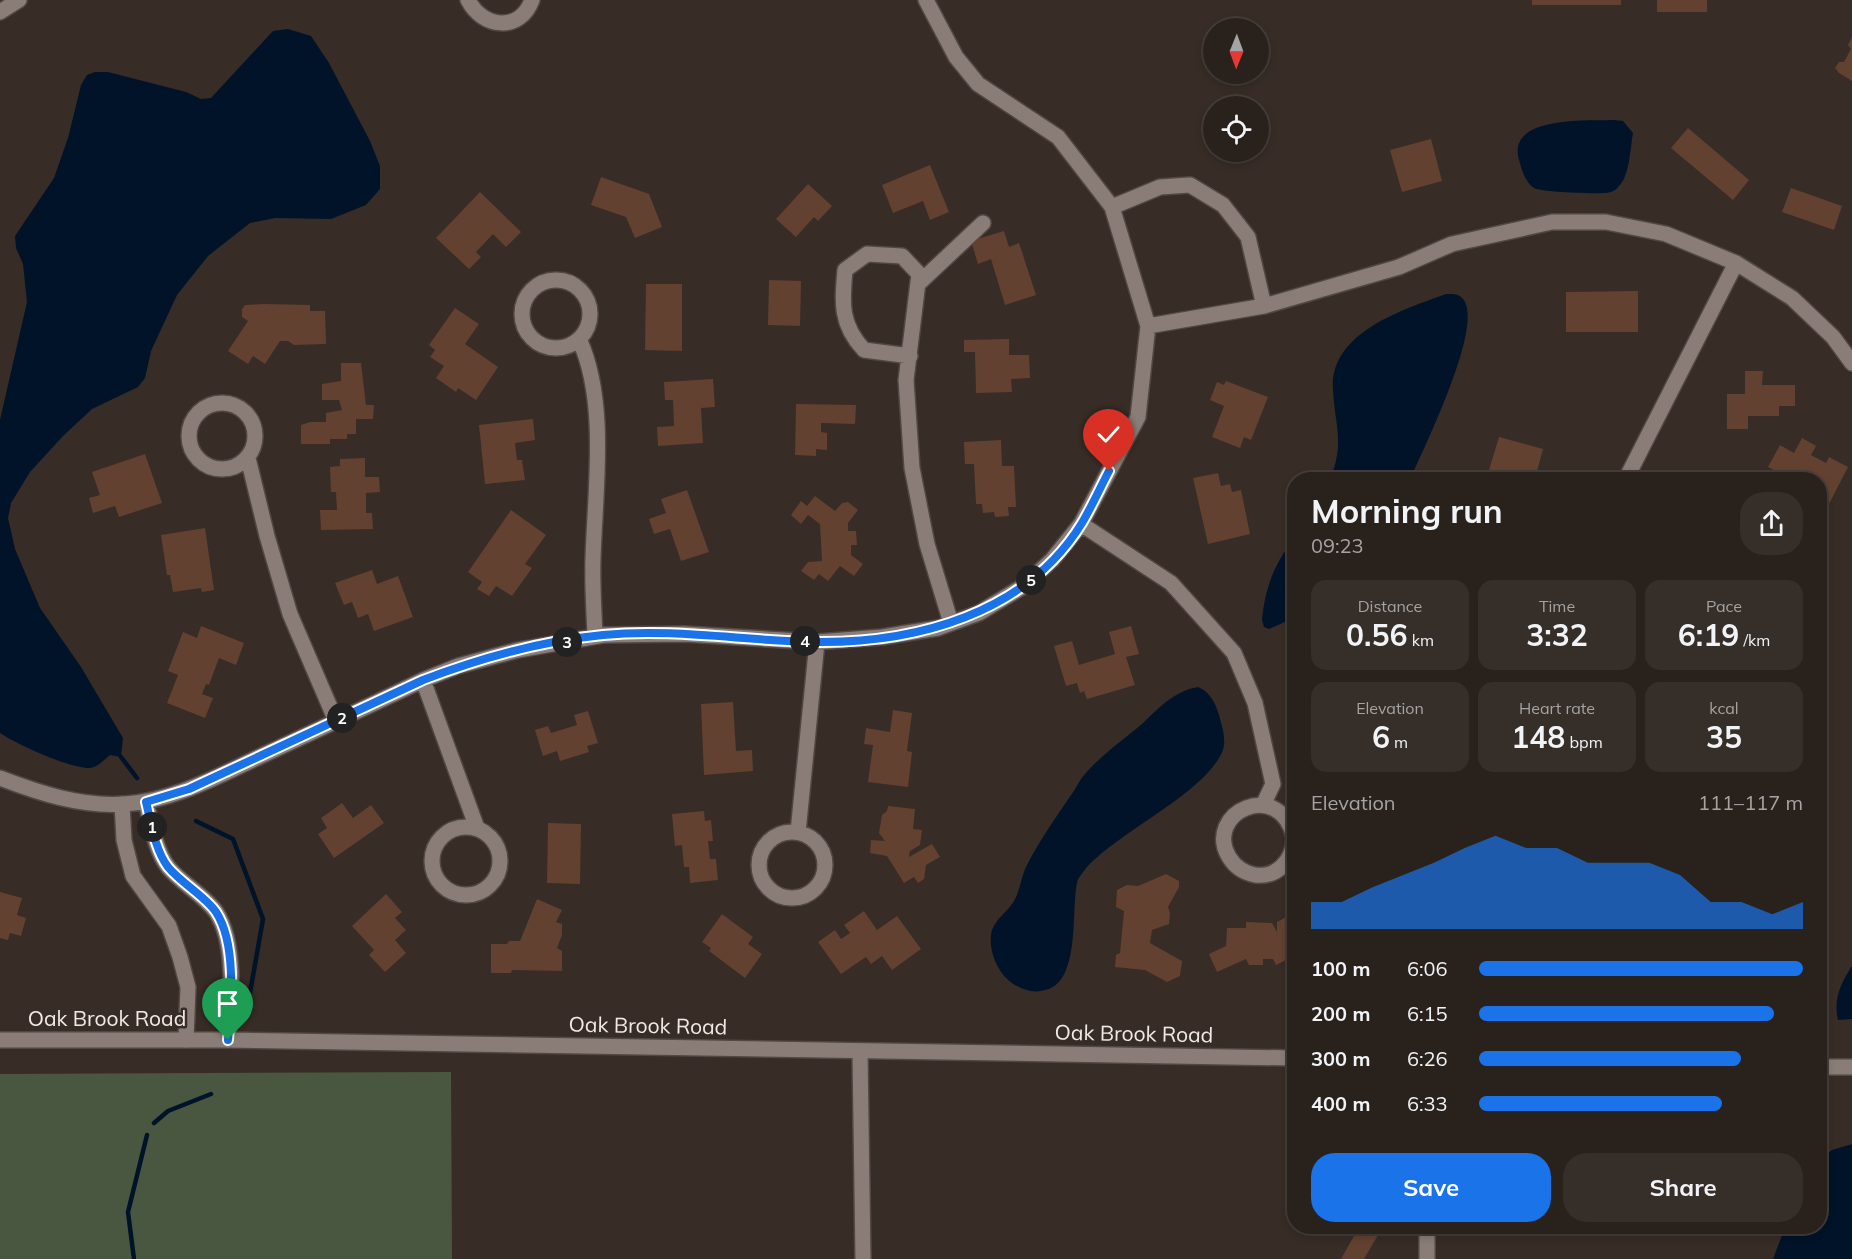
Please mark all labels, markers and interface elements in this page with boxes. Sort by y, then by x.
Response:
north arrow [1203,18,1269,84]
map controls [1203,18,1269,162]
button: locate [1203,96,1269,162]
pin [1083,409,1134,471]
icon: check [1092,418,1125,451]
text: Morning run [1311,490,1503,531]
button: share [1740,492,1803,555]
text: 09:23 [1311,533,1364,558]
pin: 5 [1016,565,1046,595]
text: 5 [1026,570,1036,590]
text: Distance [1358,596,1422,616]
text: Time [1539,596,1575,616]
text: Pace [1706,596,1742,616]
text: 0.56 [1346,616,1407,654]
text: 3:32 [1526,616,1588,654]
text: 6:19 [1678,616,1739,654]
pin: 4 [790,626,820,656]
pin: 3 [552,627,582,657]
text: km [1407,630,1434,650]
text: /km [1739,630,1770,650]
text: 4 [800,631,810,651]
text: 3 [562,632,572,652]
text: Elevation [1356,698,1424,718]
text: Heart rate [1519,698,1595,718]
text: kcal [1709,698,1739,718]
pin: 2 [327,703,357,733]
text: 2 [337,708,347,728]
text: 6 [1372,718,1390,756]
text: 148 [1511,718,1565,756]
text: 35 [1706,718,1742,756]
text: m [1390,732,1408,752]
text: bpm [1565,732,1603,752]
text: Elevation [1311,790,1396,815]
text: 111–117 m [1698,790,1803,815]
pin: 1 [137,812,167,842]
text: 1 [147,817,157,837]
text: 100 m [1311,956,1370,981]
text: 6:06 [1407,956,1448,981]
pin [202,978,253,1040]
icon: arrive [211,987,244,1020]
text: 200 m [1311,1001,1370,1026]
text: 6:15 [1407,1001,1448,1026]
street label: Oak Brook Road [28,1005,186,1031]
street label: Oak Brook Road [568,1011,728,1039]
street label: Oak Brook Road [1054,1019,1214,1047]
text: 300 m [1311,1046,1370,1071]
text: 6:26 [1407,1046,1448,1071]
text: 400 m [1311,1091,1370,1116]
text: 6:33 [1407,1091,1448,1116]
button: Save [1311,1153,1551,1222]
button: Share [1563,1153,1803,1222]

